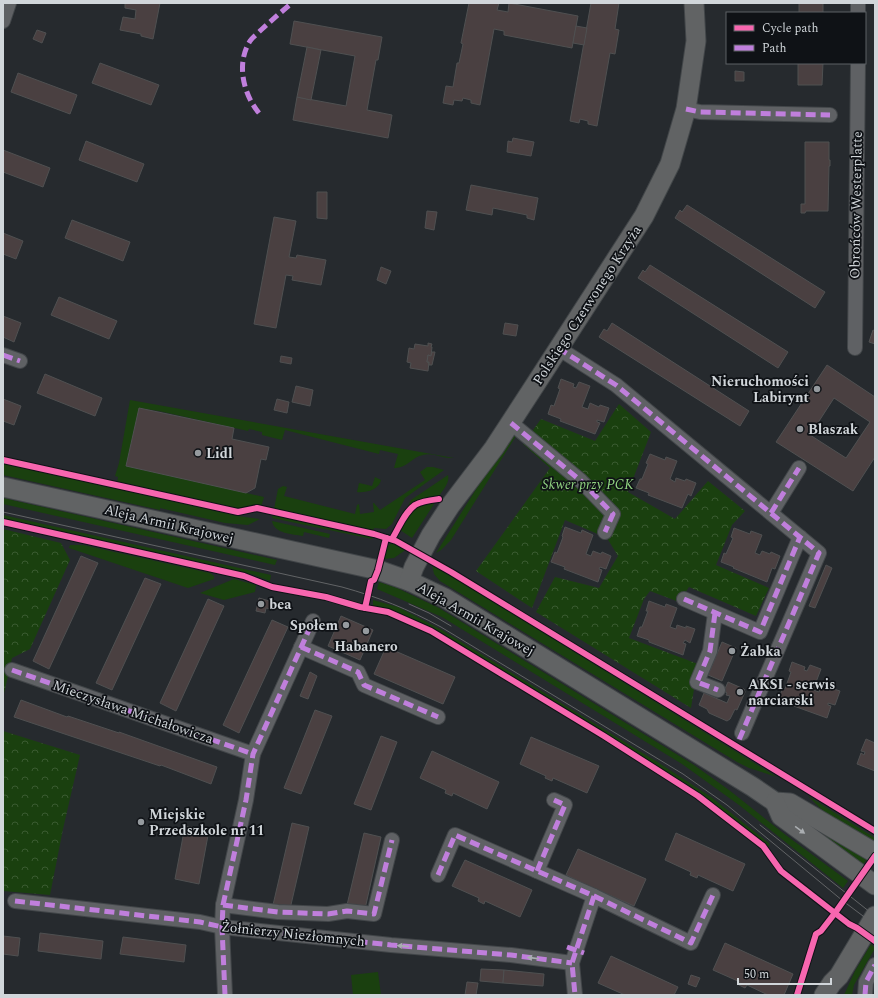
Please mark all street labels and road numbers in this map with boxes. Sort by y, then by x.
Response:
street label: Obrońców Westerplatte [844,131,868,279]
street label: Polskiego Czerwonego Krzyża [527,221,647,389]
street label: Aleja Armii Krajowej [102,499,236,549]
street label: Aleja Armii Krajowej [413,577,539,661]
street label: Mieczysława Michałowicza [50,675,216,749]
street label: Żołnierzy Niezłomnych [220,916,366,952]

